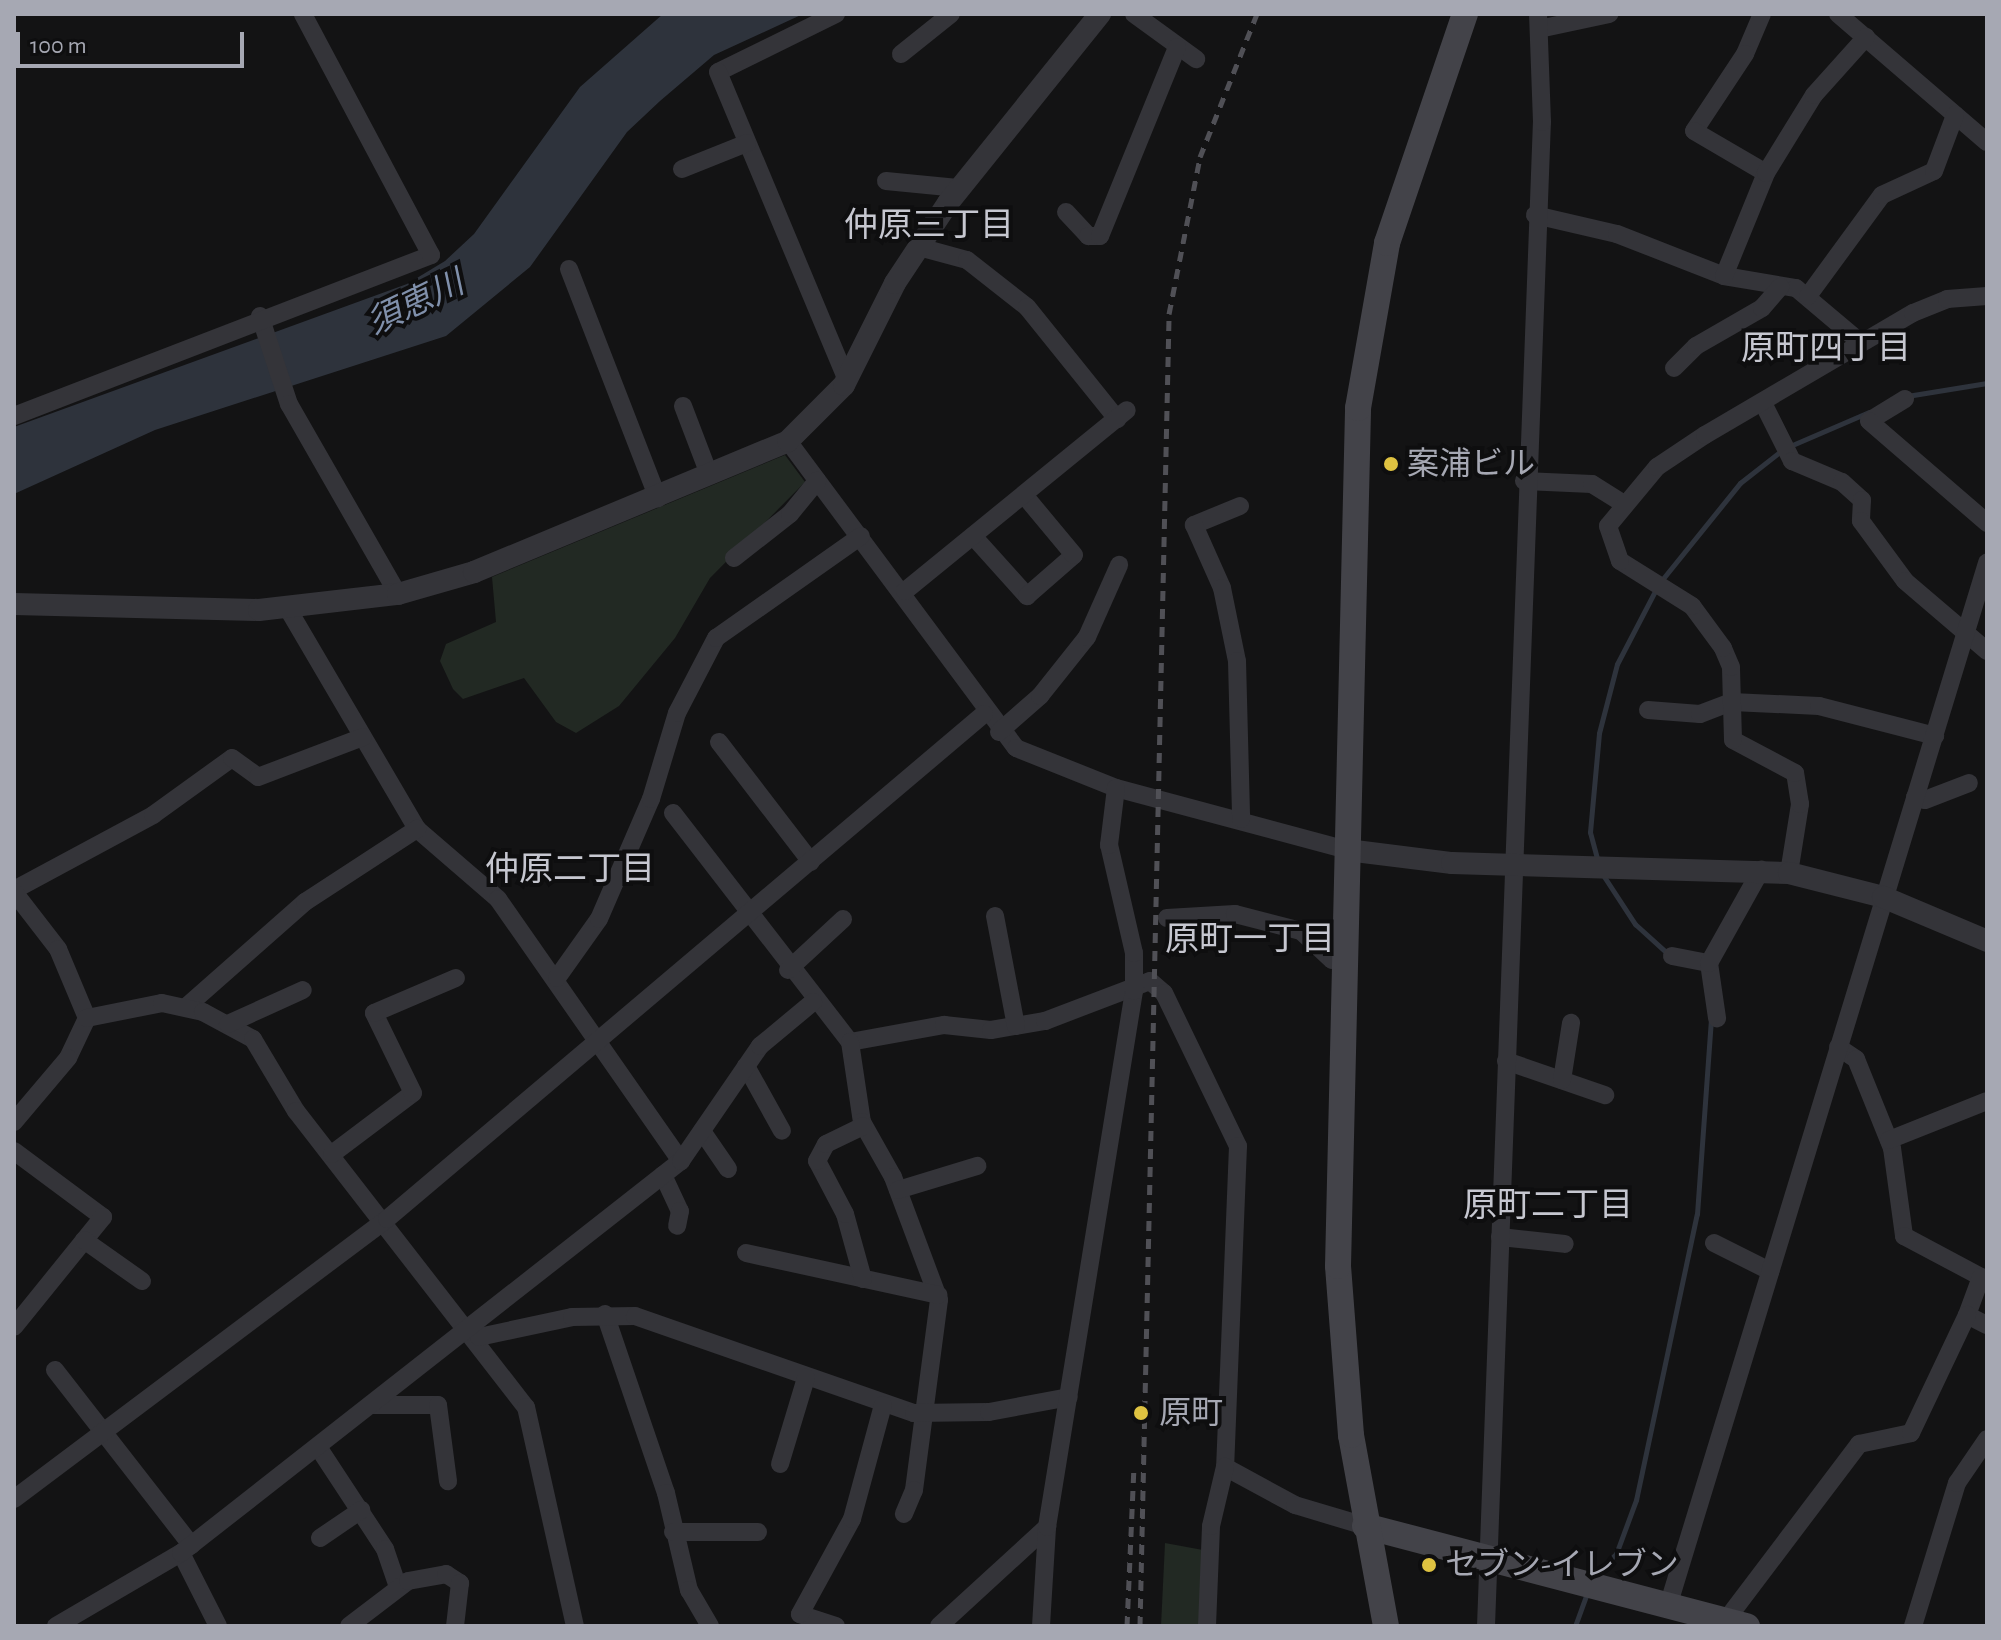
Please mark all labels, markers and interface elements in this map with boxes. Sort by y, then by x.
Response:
scale bar [20,16,248,66]
text: 100 m [30,34,87,58]
district label: 仲原三丁目 [844,207,1014,247]
water label: 須恵川 [361,263,471,345]
district label: 原町四丁目 [1741,330,1911,370]
place label: 案浦ビル [1407,445,1535,483]
marker: 案浦ビル [1382,455,1400,473]
district label: 仲原二丁目 [485,851,655,891]
district label: 原町一丁目 [1165,921,1335,961]
district label: 原町二丁目 [1463,1187,1633,1227]
place label: 原町 [1159,1394,1223,1432]
marker: 原町 [1130,1402,1152,1424]
place label: セブン-イレブン [1445,1546,1679,1584]
marker: セブン-イレブン [1420,1556,1438,1574]

